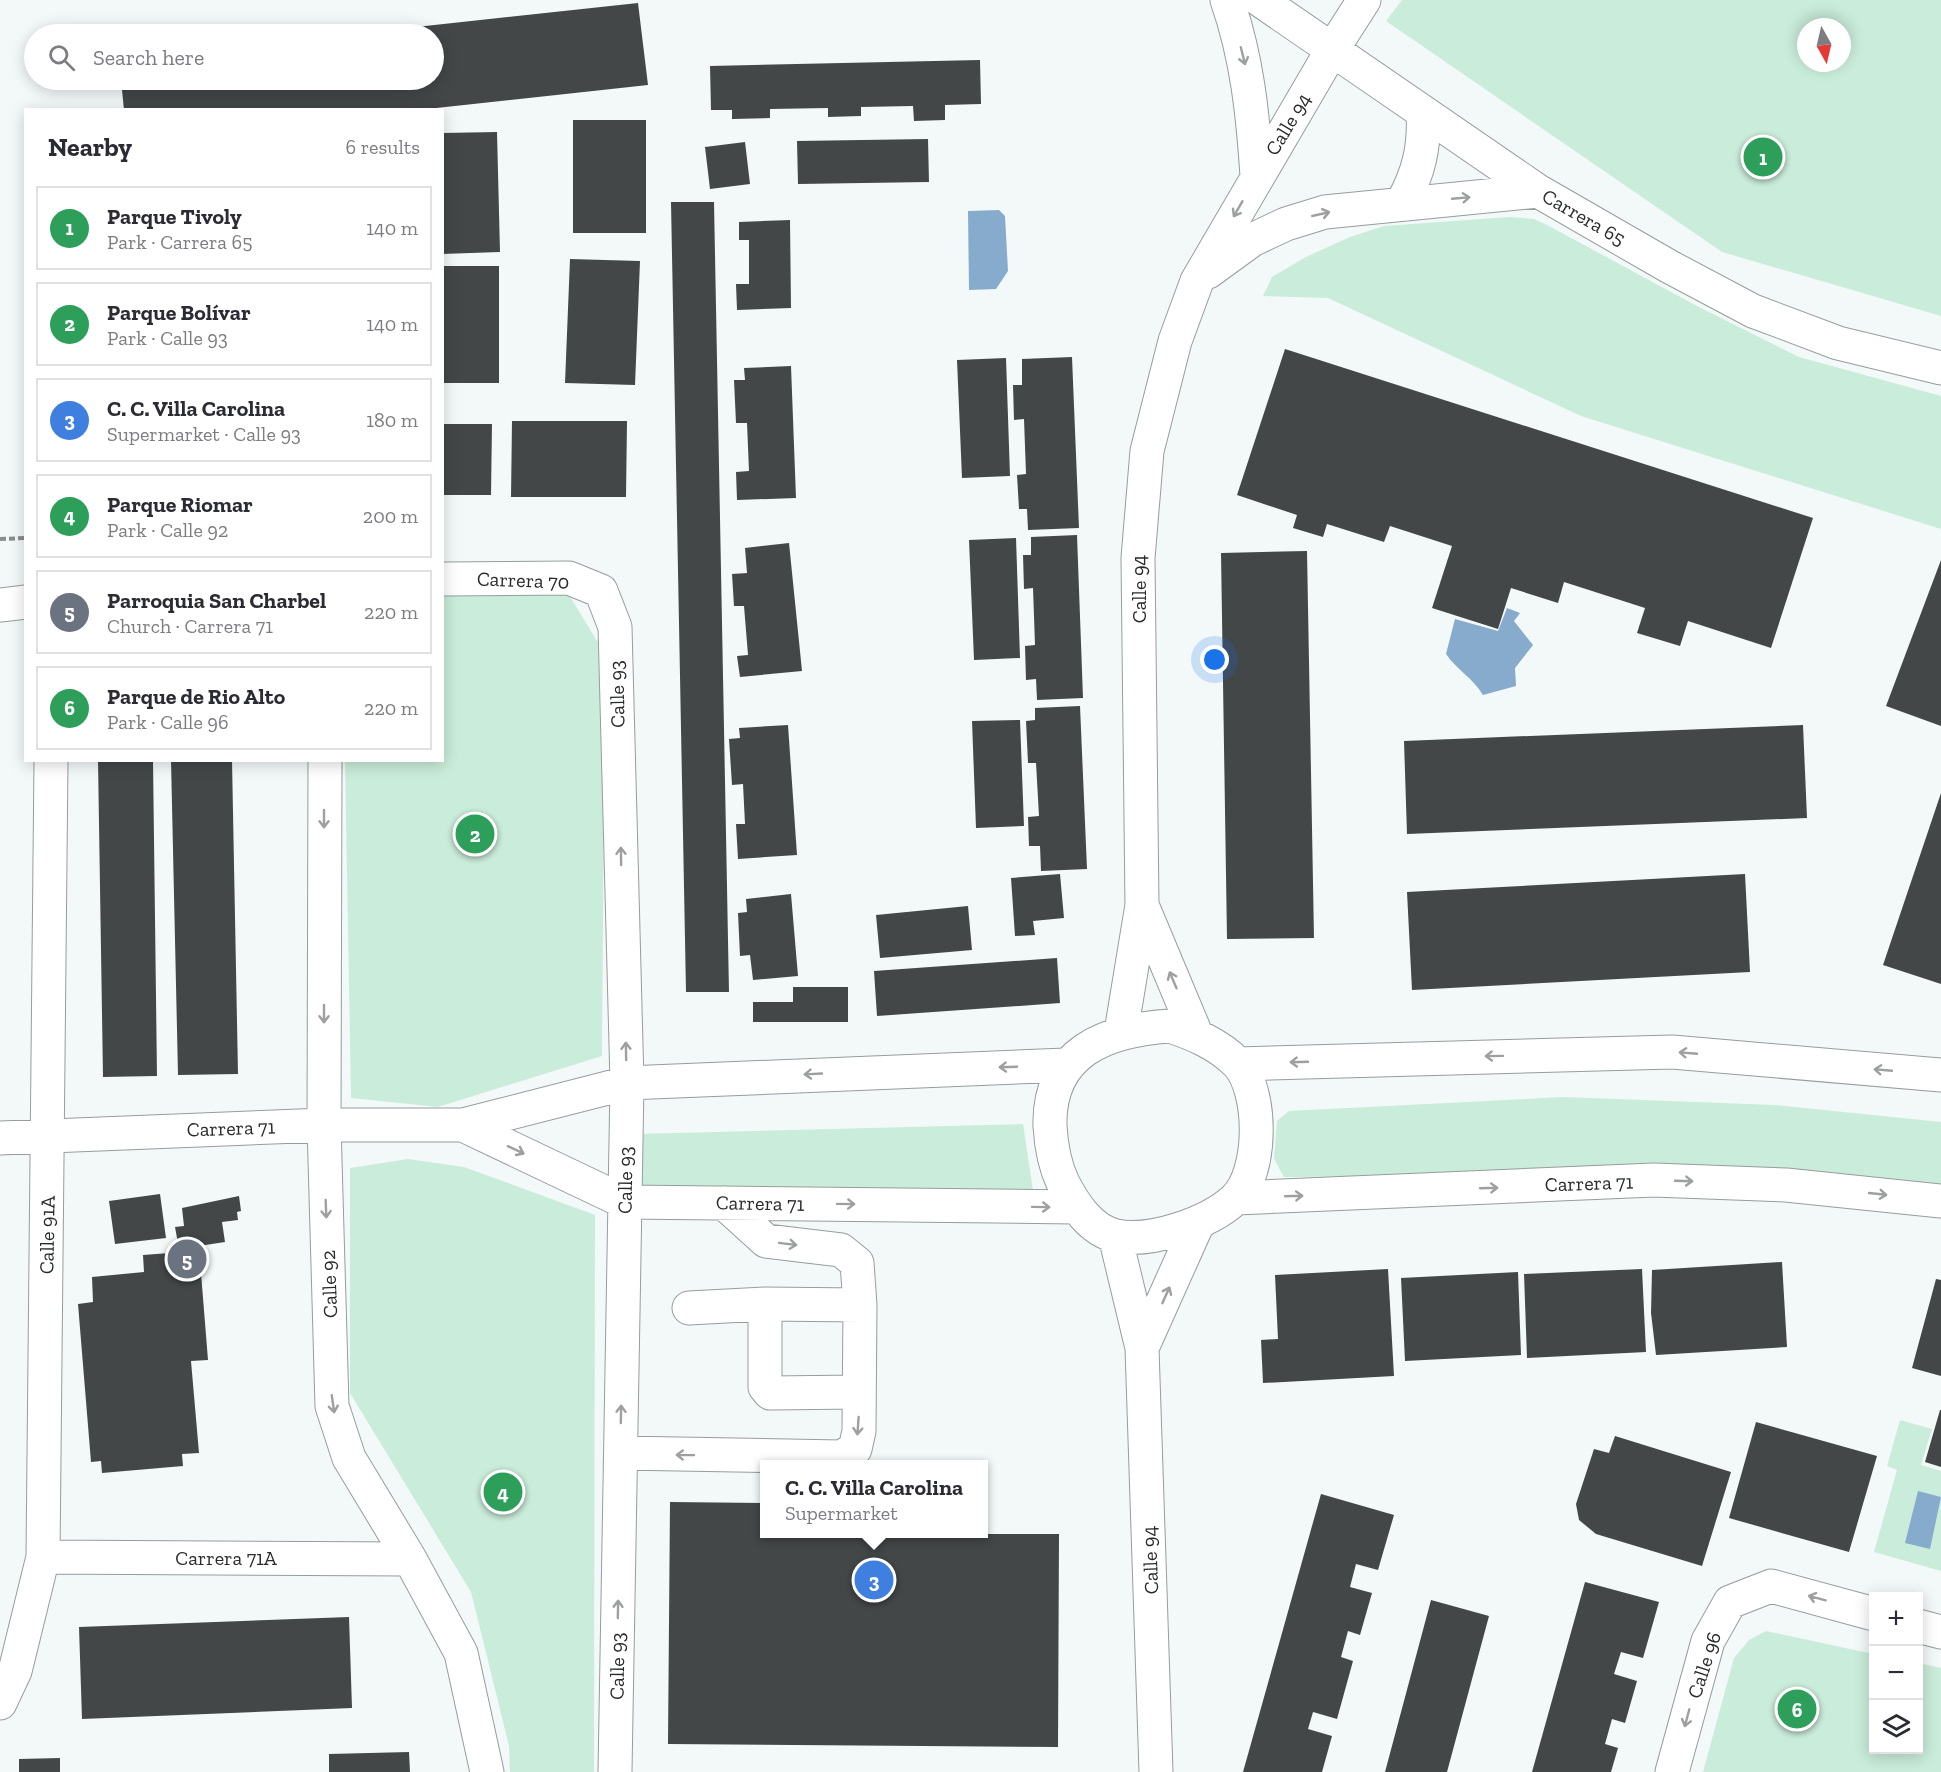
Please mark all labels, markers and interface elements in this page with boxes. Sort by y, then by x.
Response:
north arrow [1797,18,1851,72]
search box [24,24,444,90]
icon: search [45,41,78,74]
text: Search here [93,44,204,71]
one-way arrow [1238,46,1250,65]
street label: Calle 94 [1260,88,1316,160]
text: Nearby [48,131,132,163]
pin: 1 [1744,134,1782,180]
text: 6 results [346,135,420,159]
street label: Carrera 65 [1538,184,1630,250]
one-way arrow [1450,192,1470,203]
one-way arrow [1232,200,1244,217]
text: Parque Tivoly [107,203,242,230]
one-way arrow [1311,208,1330,219]
text: 1 [65,216,74,240]
text: 140 m [366,216,418,240]
text: Park · Carrera 65 [107,230,252,254]
text: Parque Bolívar [107,299,251,326]
text: 2 [64,312,75,336]
text: 140 m [366,312,418,336]
text: Park · Calle 93 [107,326,228,350]
text: C. C. Villa Carolina [107,395,285,422]
text: 3 [64,408,75,432]
text: 180 m [366,408,418,432]
text: Supermarket · Calle 93 [107,422,301,446]
text: Parque Riomar [107,491,253,518]
text: 4 [64,504,75,528]
text: 200 m [363,504,418,528]
text: Park · Calle 92 [107,518,228,542]
street label: Calle 94 [1127,555,1151,623]
street label: Carrera 70 [476,566,570,594]
text: Parroquia San Charbel [107,587,326,614]
text: 5 [64,600,75,624]
text: 220 m [364,600,418,624]
text: Church · Carrera 71 [107,614,273,638]
your location [1200,645,1229,674]
street label: Calle 93 [604,660,630,728]
text: Parque de Rio Alto [107,683,285,710]
text: 6 [64,696,75,720]
text: 220 m [364,696,418,720]
text: Park · Calle 96 [107,710,229,734]
one-way arrow [318,808,330,828]
pin: 2 [456,812,494,856]
one-way arrow [615,846,627,866]
one-way arrow [1167,972,1179,990]
one-way arrow [318,1003,330,1023]
one-way arrow [620,1041,632,1061]
one-way arrow [1679,1047,1699,1058]
one-way arrow [1484,1050,1504,1062]
one-way arrow [1289,1056,1309,1067]
one-way arrow [998,1062,1018,1073]
one-way arrow [1873,1064,1893,1075]
one-way arrow [804,1069,824,1080]
street label: Carrera 71 [186,1114,276,1142]
one-way arrow [506,1144,524,1156]
street label: Calle 93 [612,1146,638,1214]
street label: Carrera 71 [1544,1169,1634,1197]
one-way arrow [1673,1176,1693,1187]
one-way arrow [1478,1182,1498,1193]
one-way arrow [1868,1189,1887,1200]
street label: Carrera 71 [716,1190,805,1216]
one-way arrow [1283,1190,1303,1201]
street label: Calle 91A [34,1195,60,1274]
one-way arrow [321,1198,332,1218]
one-way arrow [836,1198,856,1210]
one-way arrow [1030,1201,1050,1213]
pin: 5 [168,1236,207,1282]
one-way arrow [778,1239,798,1250]
street label: Calle 92 [316,1250,342,1318]
one-way arrow [1160,1286,1172,1304]
one-way arrow [328,1393,339,1413]
one-way arrow [616,1404,627,1424]
one-way arrow [853,1416,864,1436]
one-way arrow [675,1449,695,1461]
popup [760,1460,988,1538]
pin: 4 [484,1470,522,1514]
text: C. C. Villa Carolina [785,1474,963,1501]
text: Supermarket [785,1501,898,1525]
street label: Calle 94 [1137,1525,1163,1595]
street label: Carrera 71A [175,1546,278,1570]
pin: 3 [854,1558,894,1602]
one-way arrow [1808,1592,1827,1603]
map controls [1869,1592,1923,1754]
button: + [1869,1592,1923,1646]
one-way arrow [612,1599,624,1619]
street label: Calle 96 [1682,1629,1726,1701]
street label: Calle 93 [604,1632,630,1700]
button: − [1869,1646,1923,1700]
pin: 6 [1778,1686,1816,1732]
button: layers [1869,1700,1923,1754]
one-way arrow [1681,1708,1692,1727]

